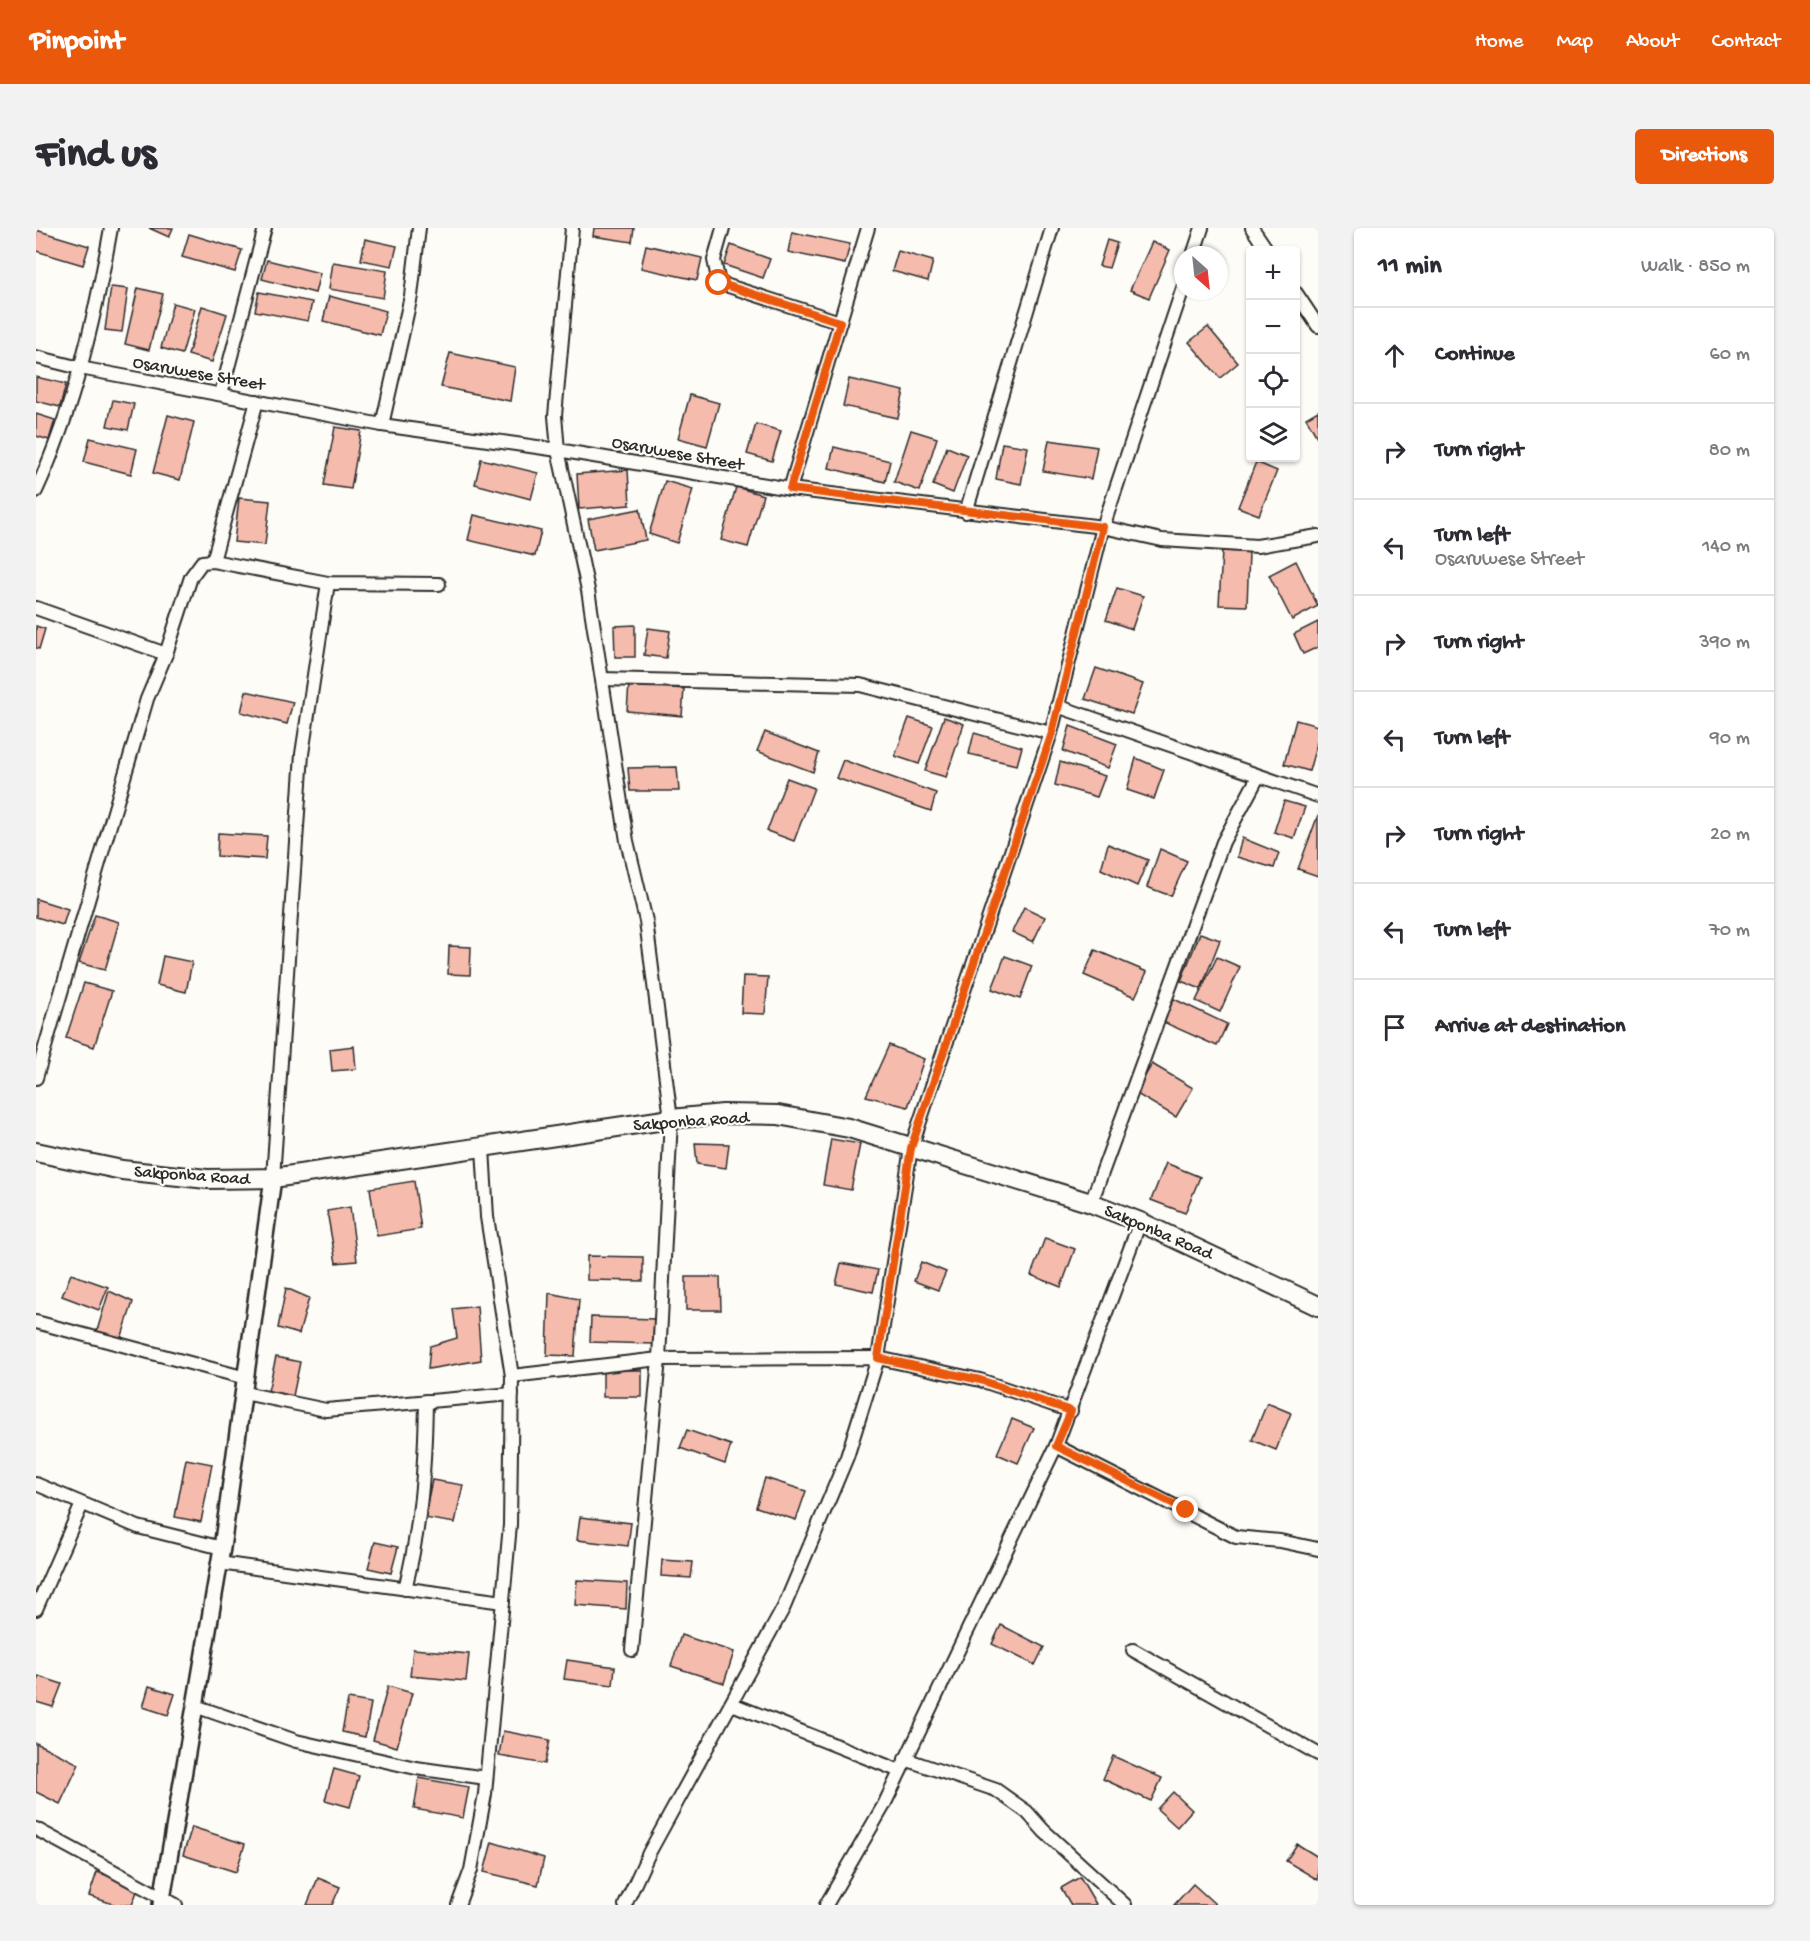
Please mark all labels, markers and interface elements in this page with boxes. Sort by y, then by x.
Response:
text: Pinpoint [30,26,124,59]
text: Home [1475,30,1523,55]
text: Map [1556,30,1593,55]
text: About [1626,30,1679,55]
text: Contact [1712,30,1780,55]
button: Directions [1635,129,1774,184]
text: Find us [36,132,156,181]
north arrow [1174,246,1228,300]
map controls [1246,246,1300,462]
button: + [1246,246,1300,300]
text: 11 min [1378,252,1442,283]
text: Walk · 850 m [1641,256,1750,279]
route start [705,269,731,295]
button: − [1246,300,1300,354]
icon: ahead [1378,339,1411,372]
text: Continue [1435,342,1515,368]
text: 60 m [1710,344,1750,367]
street label: Osaruwese Street [131,353,268,397]
button: locate [1246,354,1300,408]
button: layers [1246,408,1300,462]
street label: Osaruwese Street [610,433,747,477]
icon: right [1378,435,1411,468]
text: Turn right [1435,438,1523,464]
text: 80 m [1709,440,1750,463]
text: Turn left [1435,523,1509,549]
icon: left [1378,531,1411,564]
text: 140 m [1702,536,1750,559]
text: Osaruwese Street [1435,549,1584,572]
icon: right [1378,627,1411,660]
text: Turn right [1435,630,1523,656]
text: 390 m [1699,632,1750,655]
icon: left [1378,723,1411,756]
text: Turn left [1435,726,1509,752]
text: 90 m [1710,728,1750,751]
icon: right [1378,819,1411,852]
text: Turn right [1435,822,1523,848]
text: 20 m [1710,824,1750,847]
icon: left [1378,915,1411,948]
text: Turn left [1435,918,1509,944]
text: 70 m [1709,920,1750,943]
icon: arrive [1378,1011,1411,1044]
text: Arrive at destination [1435,1014,1625,1040]
street label: Sakponba Road [632,1108,751,1137]
street label: Sakponba Road [133,1162,252,1191]
street label: Sakponba Road [1100,1201,1217,1266]
route end [1172,1496,1198,1522]

